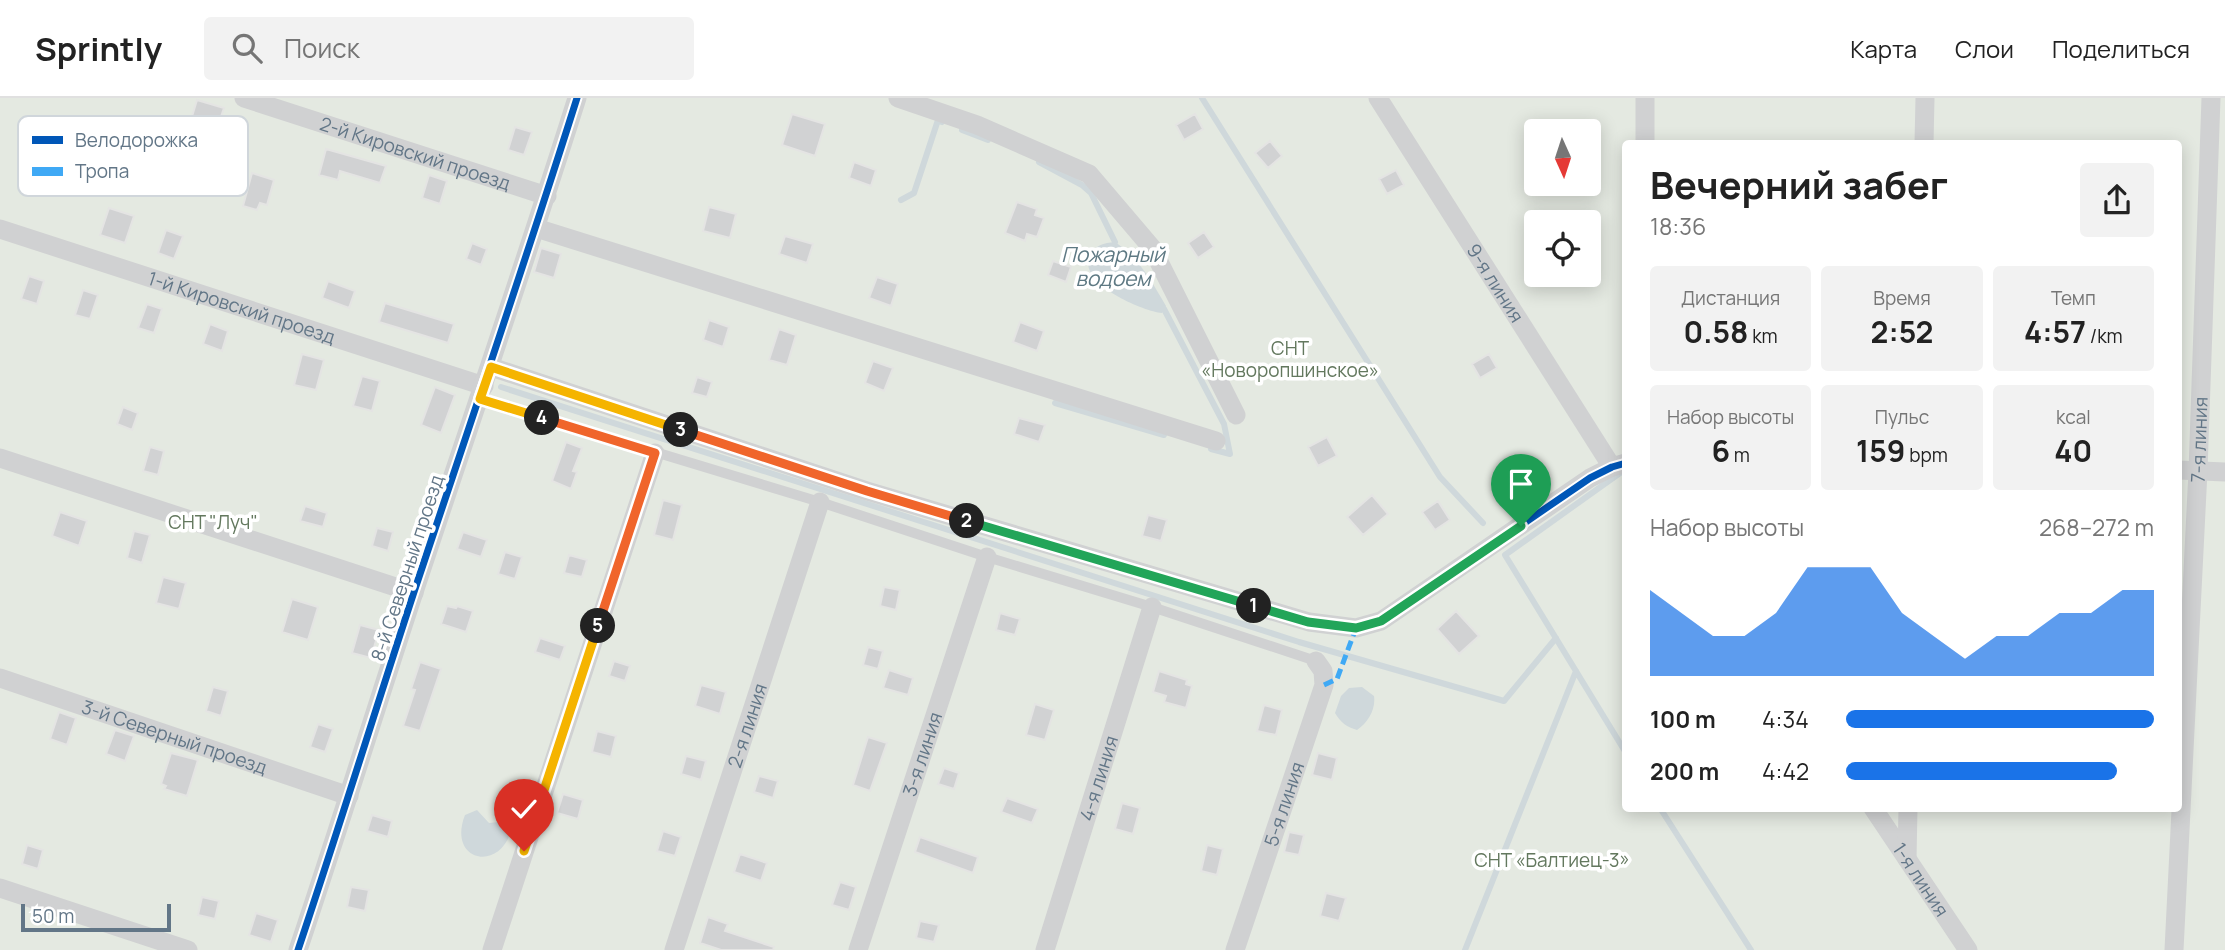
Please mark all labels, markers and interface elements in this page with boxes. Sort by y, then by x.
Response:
search box [204,17,694,80]
text: Sprintly [35,26,162,71]
icon: search [228,29,266,67]
text: Поиск [284,30,360,66]
text: Карта [1850,32,1917,65]
text: Слои [1955,32,2014,65]
text: Поделиться [2052,32,2190,65]
street label: 2-й Кировский проезд [317,110,514,196]
legend [18,116,248,196]
north arrow [1524,119,1601,196]
map controls [1524,119,1601,287]
text: Велодорожка [75,127,198,153]
text: Тропа [75,158,129,184]
text: Вечерний забег [1650,158,1948,210]
button: share [2080,163,2154,237]
button: locate [1524,210,1601,287]
text: 18:36 [1650,210,1706,242]
street label: 9-я линия [1461,239,1530,327]
water label: Пожарный водоем [1061,240,1167,292]
street label: 1-й Кировский проезд [145,265,338,350]
text: Дистанция [1681,285,1780,311]
text: Время [1873,285,1931,311]
text: Темп [2051,285,2096,311]
text: 0.58 [1684,311,1748,352]
text: 2:52 [1871,311,1933,352]
text: 4:57 [2024,311,2086,352]
text: km [1748,323,1778,349]
text: /km [2086,323,2123,349]
park label: СНТ «Новоропшинское» [1201,335,1379,383]
street label: 7-я линия [2184,396,2214,483]
pin: 4 [524,400,560,436]
text: 4 [536,404,547,430]
text: Набор высоты [1667,404,1794,430]
text: Пульс [1875,404,1929,430]
text: kcal [2056,404,2091,430]
pin: 3 [664,412,698,448]
text: 3 [675,416,686,442]
text: 6 [1711,430,1730,471]
text: 159 [1856,430,1905,471]
text: 40 [2054,430,2092,471]
text: m [1730,442,1750,468]
text: bpm [1905,442,1948,468]
pin [1491,454,1551,526]
icon: arrive [1502,465,1540,503]
street label: 8-й Северный проезд [365,472,449,664]
pin: 2 [950,504,984,538]
text: 2 [961,507,972,533]
park label: СНТ "Луч" [168,509,258,535]
text: Набор высоты [1650,511,1804,543]
text: 268–272 m [2039,511,2154,543]
pin: 1 [1236,588,1272,624]
text: 1 [1249,592,1258,618]
pin: 5 [580,608,616,644]
text: 5 [592,612,603,638]
street label: 2-я линия [721,680,773,771]
street label: 3-й Северный проезд [78,694,270,780]
text: 100 m [1650,703,1716,735]
text: 4:34 [1762,703,1809,735]
street label: 3-я линия [896,709,948,800]
street label: 4-я линия [1073,732,1124,824]
text: 200 m [1650,755,1719,787]
text: 4:42 [1762,755,1809,787]
street label: 5-я линия [1258,758,1310,850]
pin [494,779,554,851]
icon: check [505,790,543,828]
street label: 1-я линия [1887,837,1955,922]
park label: СНТ «Балтиец-3» [1474,847,1630,873]
scale bar [21,901,172,933]
text: 50 m [32,903,74,929]

